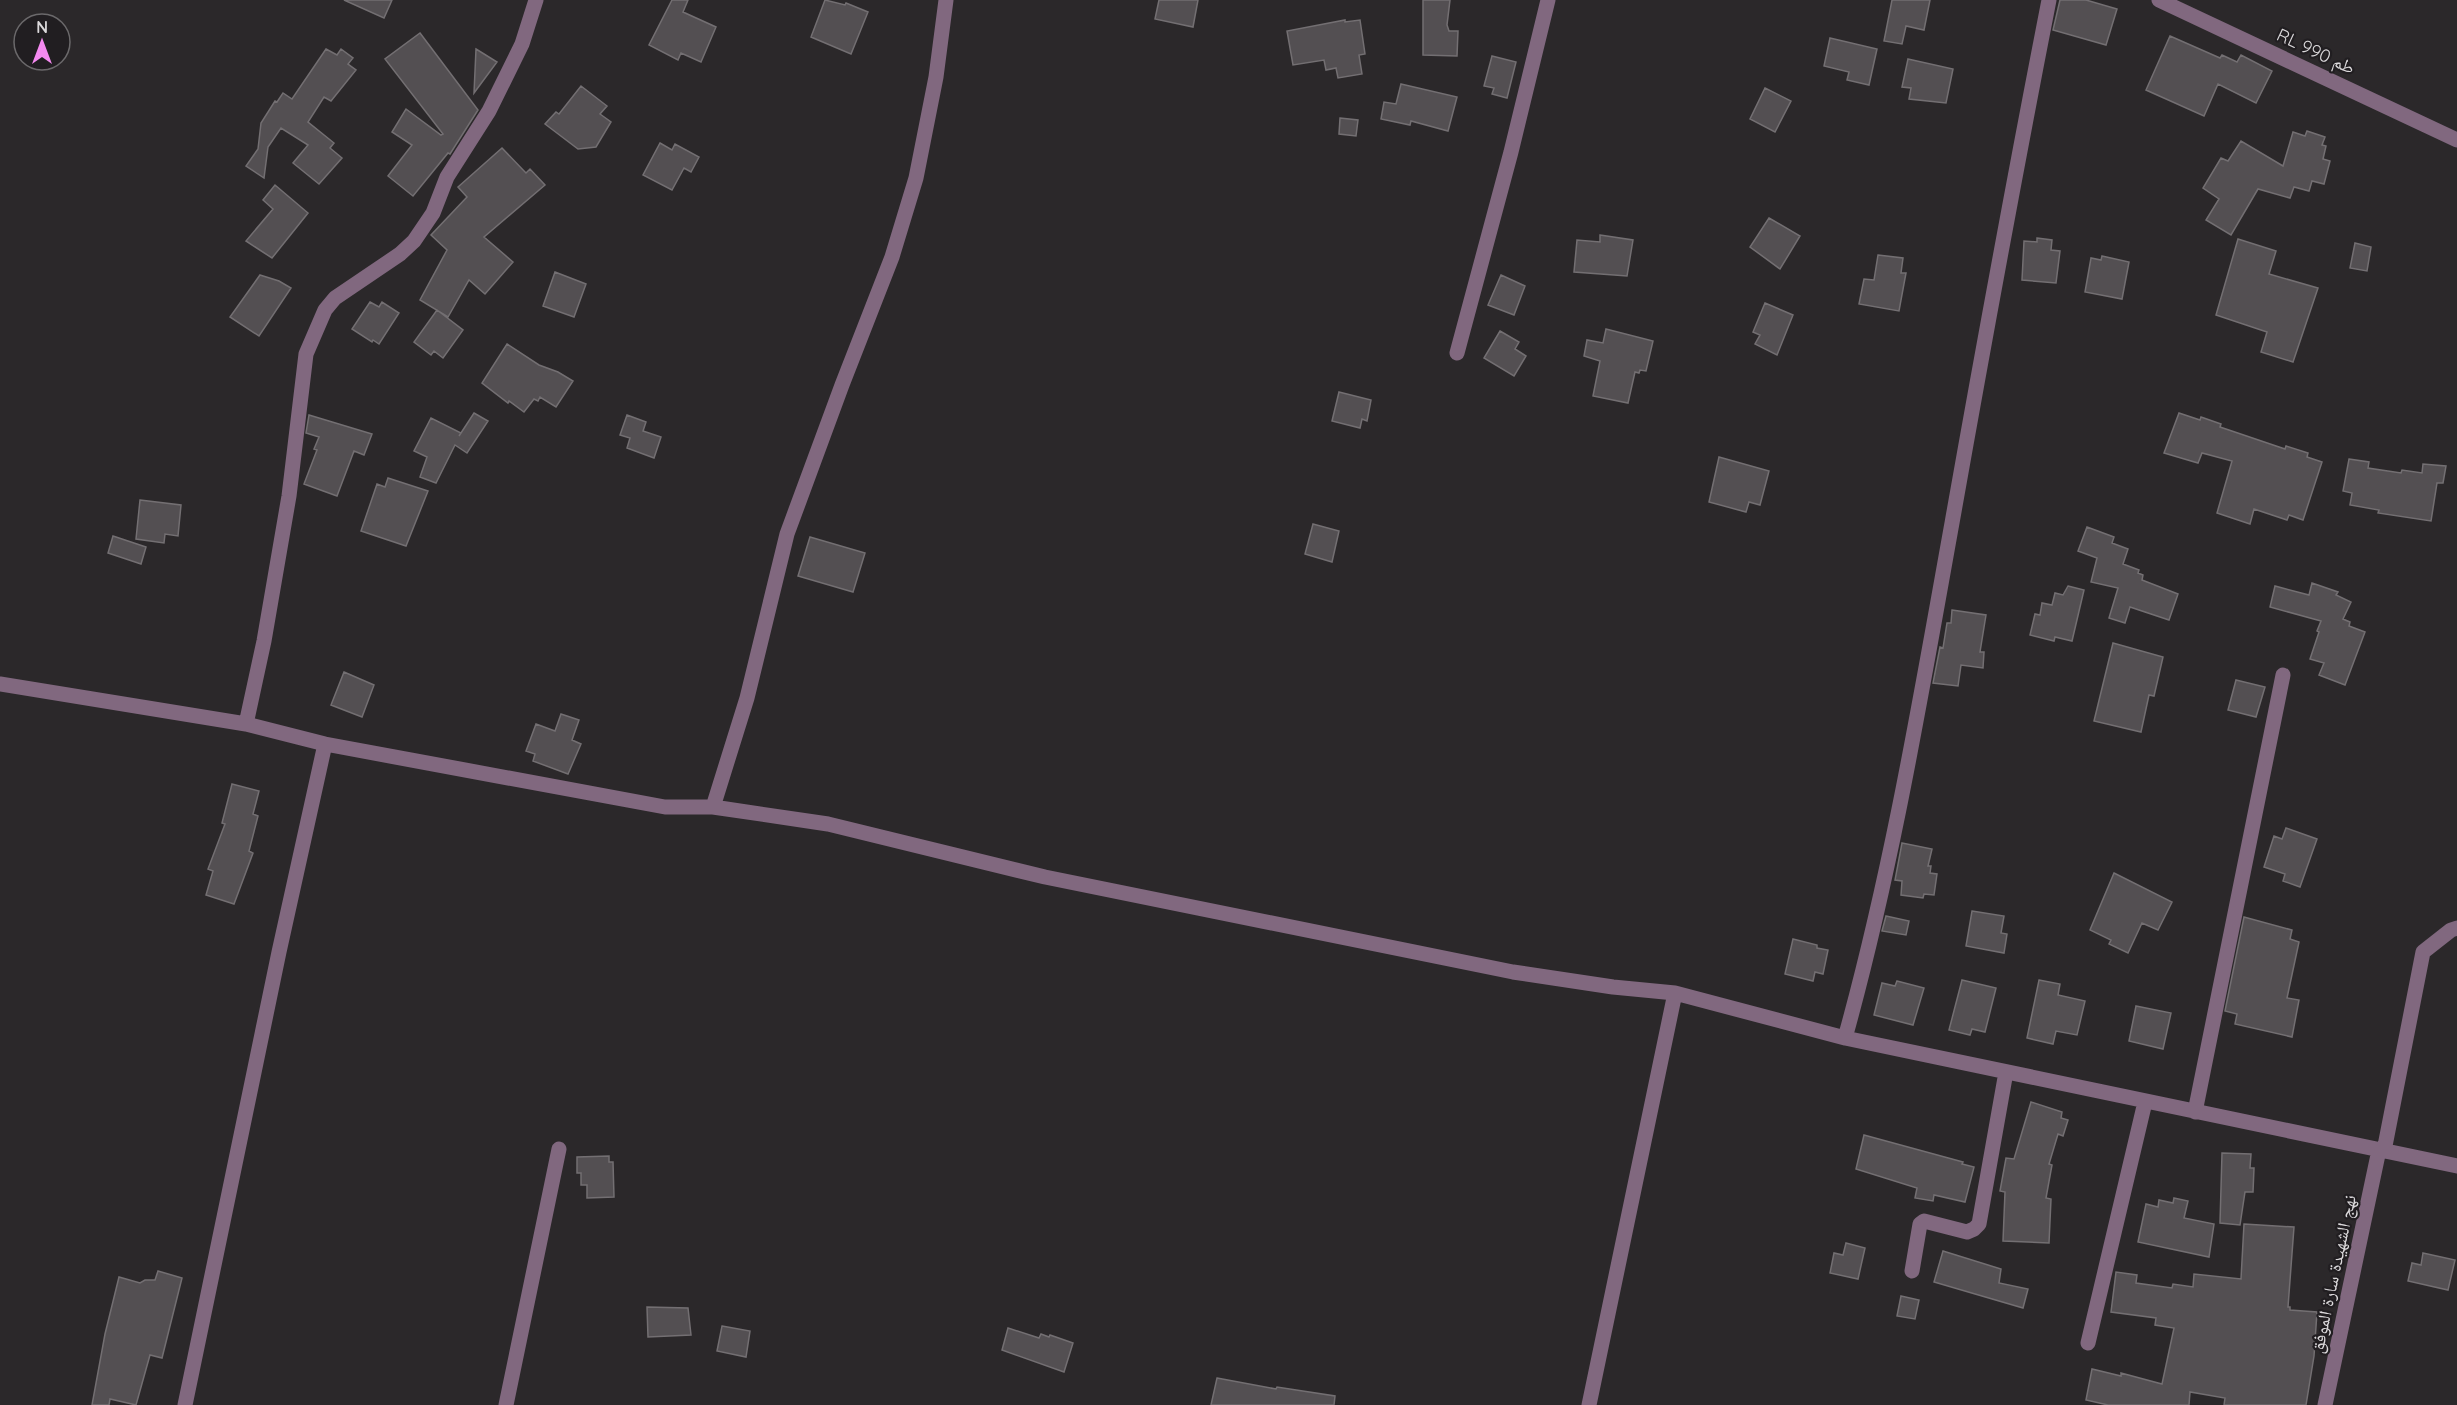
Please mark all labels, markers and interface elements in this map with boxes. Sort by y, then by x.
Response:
north arrow [12,12,72,72]
text: N [36,17,48,37]
street label: RL طم 990 [2273,23,2359,80]
street label: نهج الشهيدة سارة الموفق [2305,1193,2362,1356]

